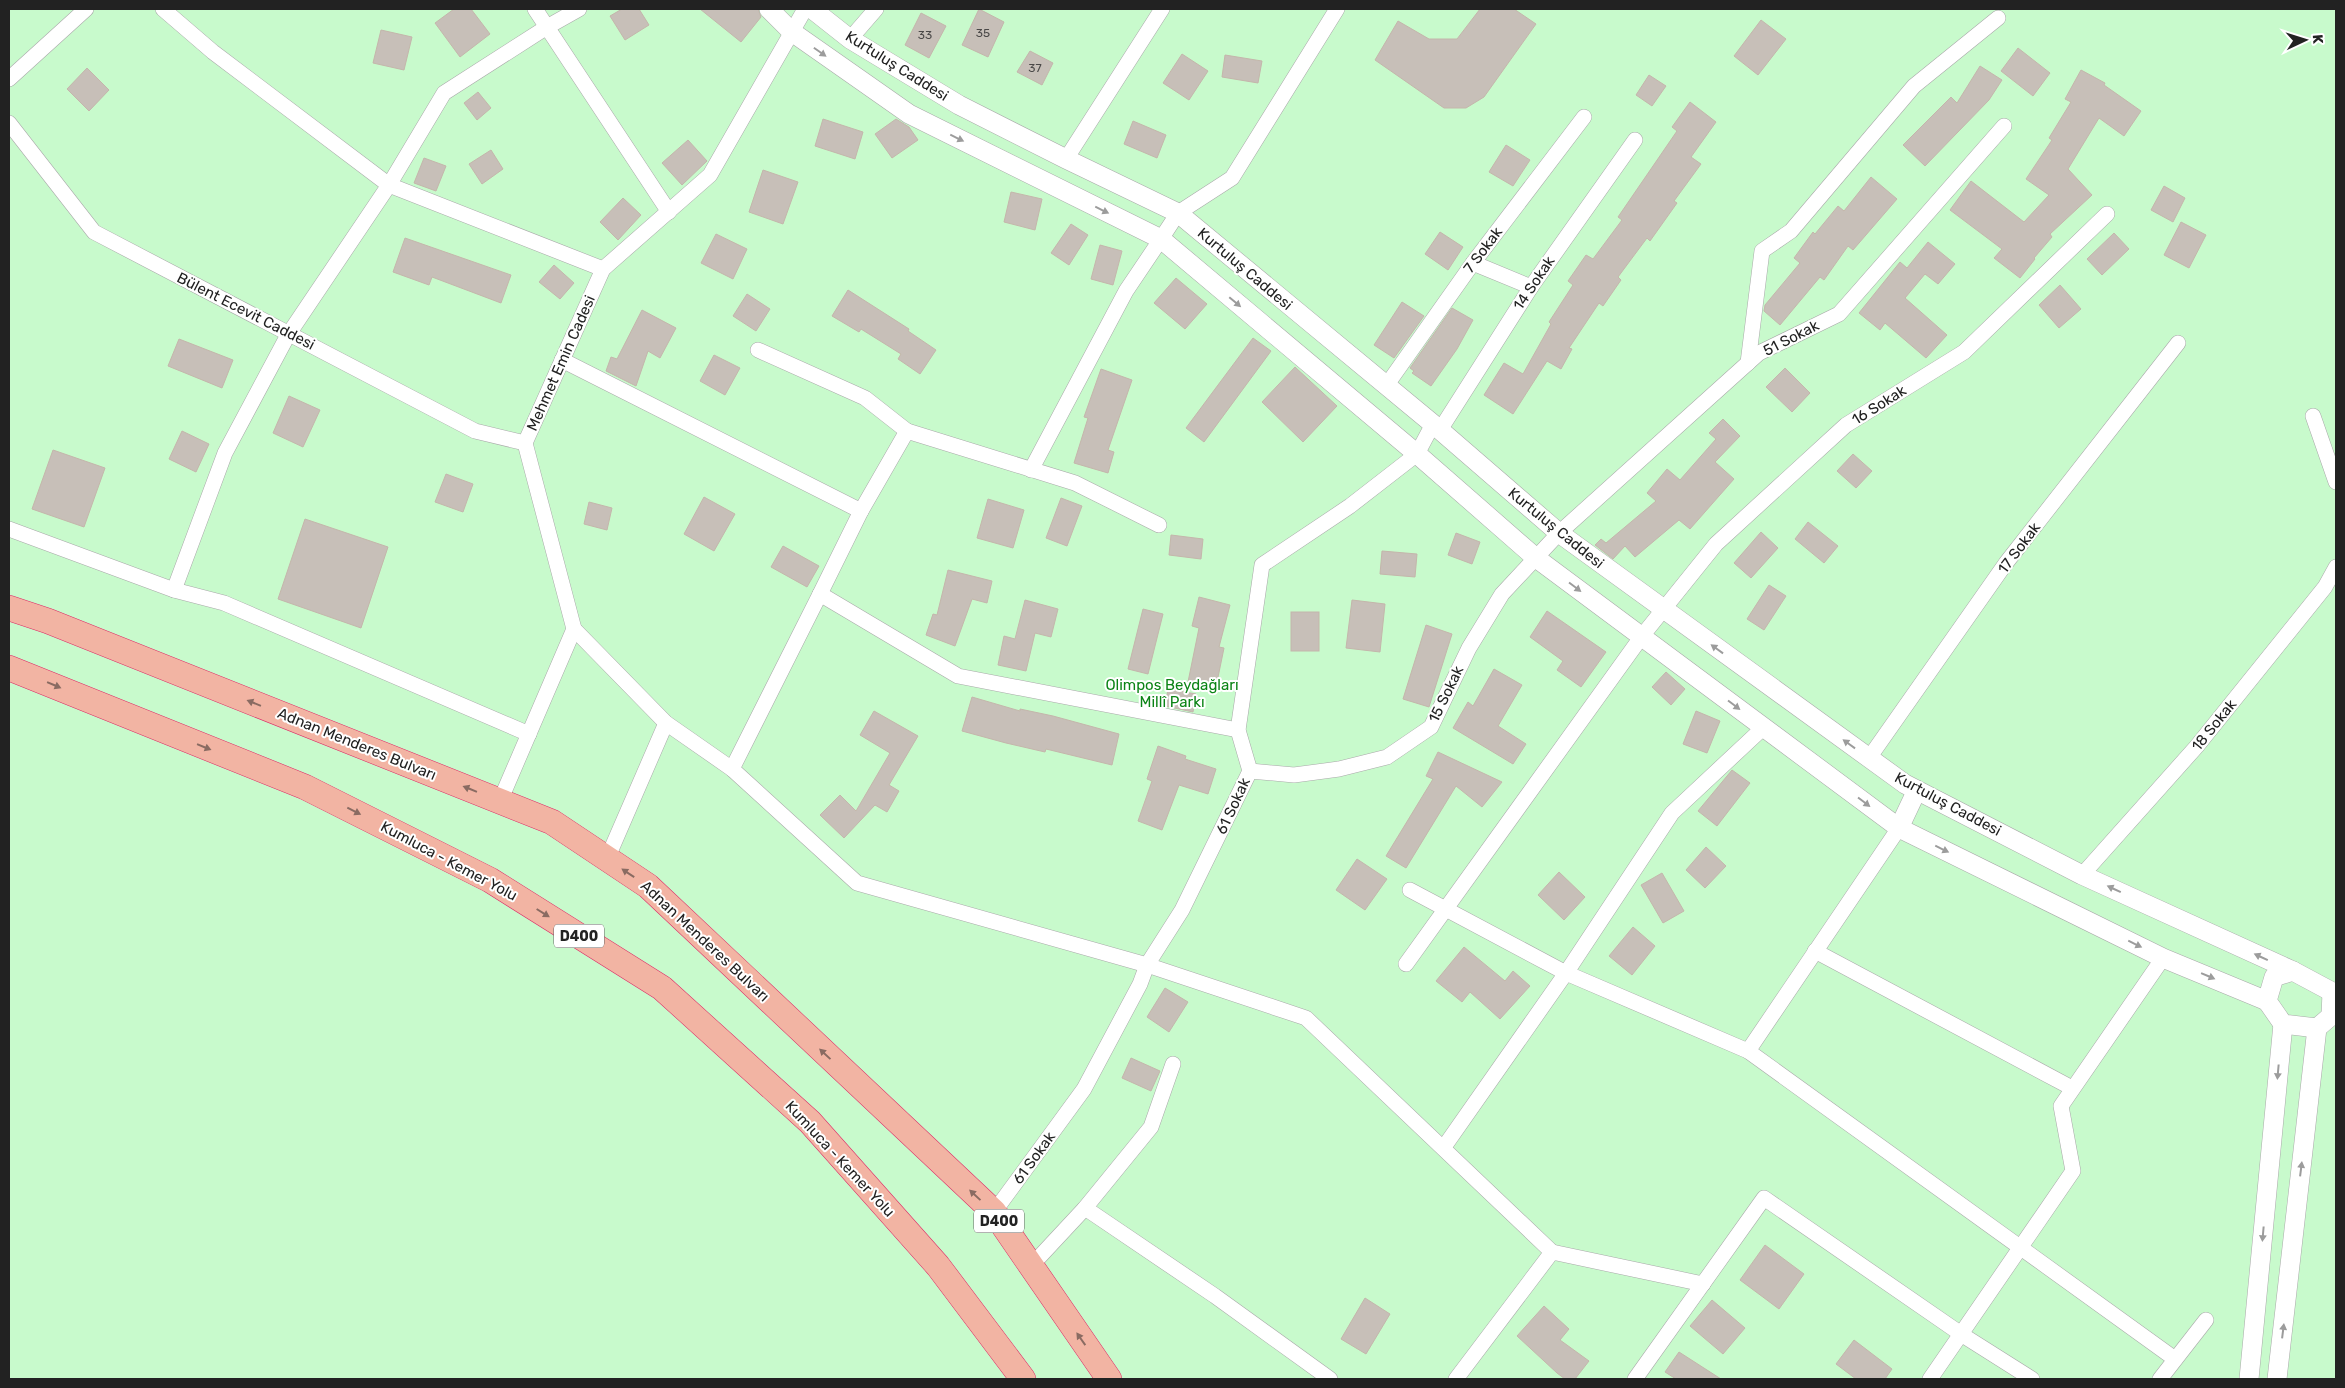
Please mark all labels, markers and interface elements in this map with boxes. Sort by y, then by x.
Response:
north arrow [2280,15,2330,65]
house number: 35 [976,26,990,40]
street label: Kurtuluş Caddesi [842,27,952,105]
house number: 33 [918,28,932,42]
text: K [2309,34,2326,45]
one-way arrow [813,47,826,57]
house number: 37 [1028,61,1042,75]
one-way arrow [950,134,964,142]
one-way arrow [1095,206,1109,214]
street label: 7 Sokak [1460,223,1506,277]
street label: Kurtuluş Caddesi [1194,224,1296,314]
street label: 14 Sokak [1509,252,1559,313]
street label: Bülent Ecevit Caddesi [174,268,318,354]
street label: Mehmet Emin Cadesi [523,292,599,434]
one-way arrow [1228,296,1241,307]
street label: 51 Sokak [1760,316,1822,360]
street label: 16 Sokak [1848,381,1910,429]
street label: Kurtuluş Caddesi [1504,484,1608,572]
street label: 17 Sokak [1994,519,2044,577]
one-way arrow [1568,582,1582,592]
one-way arrow [1710,644,1724,654]
street label: 15 Sokak [1425,663,1467,725]
park label: Olimpos Beydağları Millî Parkı [1105,676,1239,711]
one-way arrow [47,682,61,690]
street label: 18 Sokak [2188,695,2240,754]
one-way arrow [247,699,261,707]
one-way arrow [1727,699,1740,710]
street label: Adnan Menderes Bulvarı [275,704,439,784]
one-way arrow [1842,739,1856,749]
one-way arrow [197,744,212,751]
street label: Kurtuluş Caddesi [1892,768,2004,840]
street label: 61 Sokak [1212,775,1254,837]
one-way arrow [463,785,477,793]
one-way arrow [1857,797,1871,807]
one-way arrow [346,807,361,815]
street label: Kumluca - Kemer Yolu [378,817,520,905]
one-way arrow [1935,845,1950,853]
one-way arrow [622,868,635,878]
street label: Adnan Menderes Bulvarı [637,877,773,1005]
one-way arrow [2107,885,2121,893]
one-way arrow [536,908,549,917]
road number: D400 [554,924,604,948]
one-way arrow [2128,940,2142,948]
one-way arrow [2254,952,2268,960]
one-way arrow [2201,973,2215,981]
one-way arrow [820,1048,832,1060]
one-way arrow [2274,1064,2282,1080]
street label: Kumluca - Kemer Yolu [782,1097,898,1221]
street label: 61 Sokak [1009,1128,1059,1188]
one-way arrow [2297,1161,2305,1177]
one-way arrow [969,1189,981,1201]
road number: D400 [974,1210,1024,1232]
one-way arrow [2259,1226,2267,1242]
one-way arrow [2279,1323,2287,1339]
one-way arrow [1076,1332,1086,1346]

